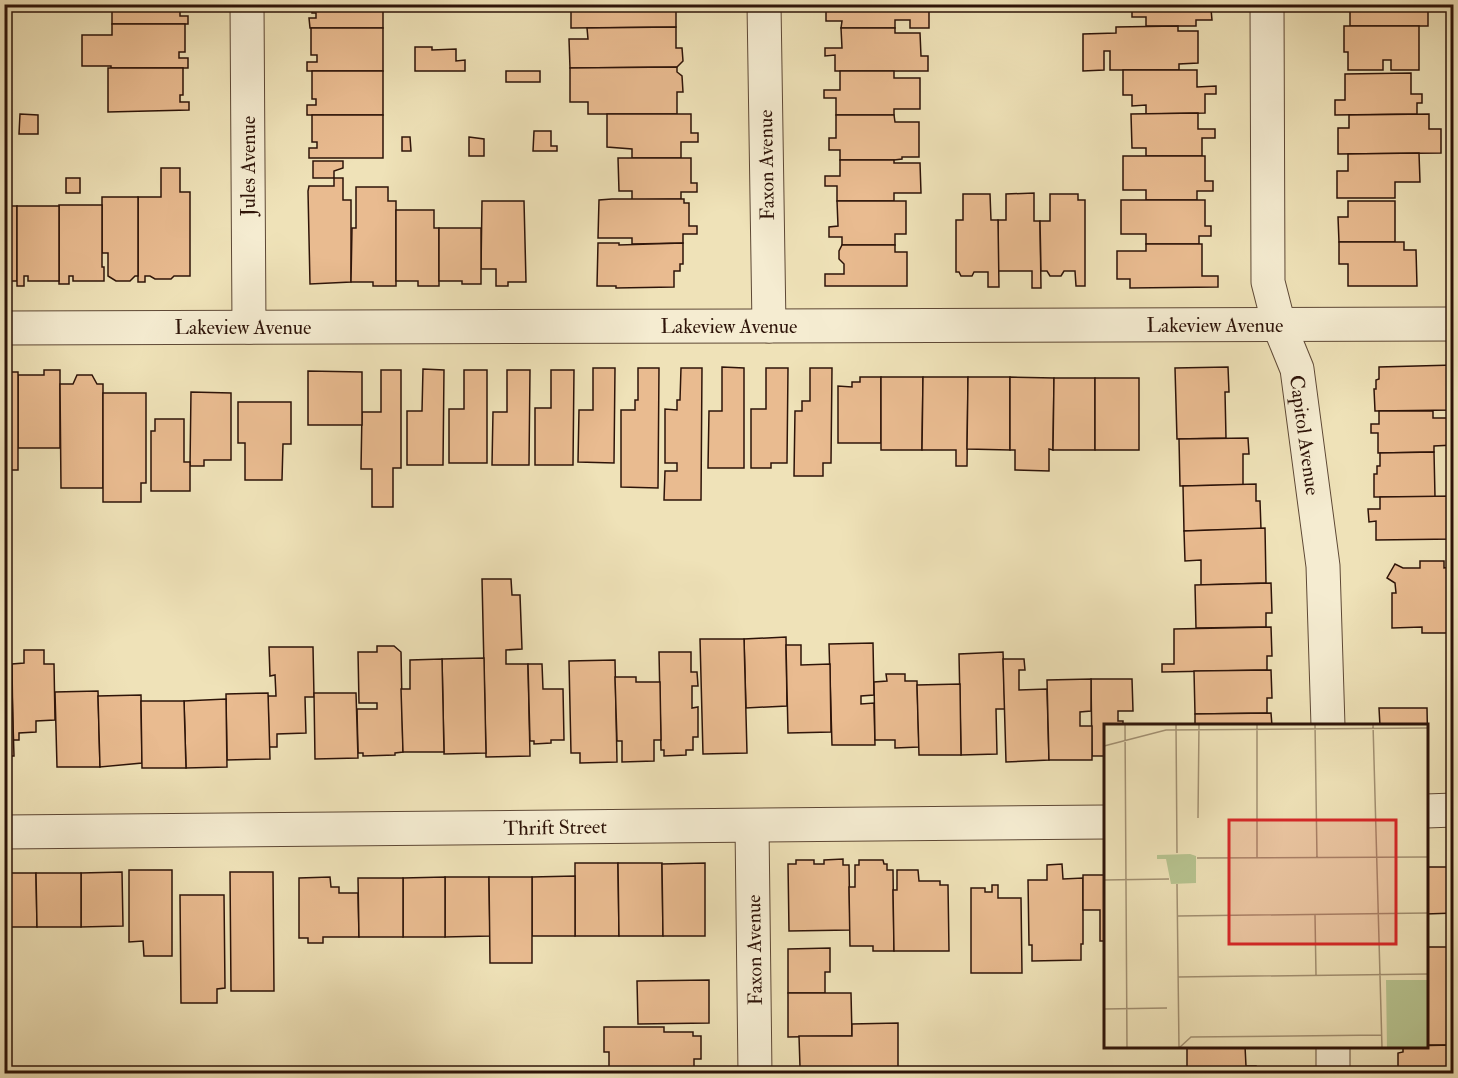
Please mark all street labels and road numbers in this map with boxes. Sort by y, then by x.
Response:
street label: Faxon Avenue [753,109,780,221]
street label: Jules Avenue [236,116,261,217]
street label: Lakeview Avenue [1147,313,1283,338]
street label: Lakeview Avenue [661,314,797,339]
street label: Lakeview Avenue [175,315,311,340]
street label: Capitol Avenue [1283,373,1325,497]
street label: Thrift Street [503,814,607,841]
street label: Faxon Avenue [741,894,768,1006]

